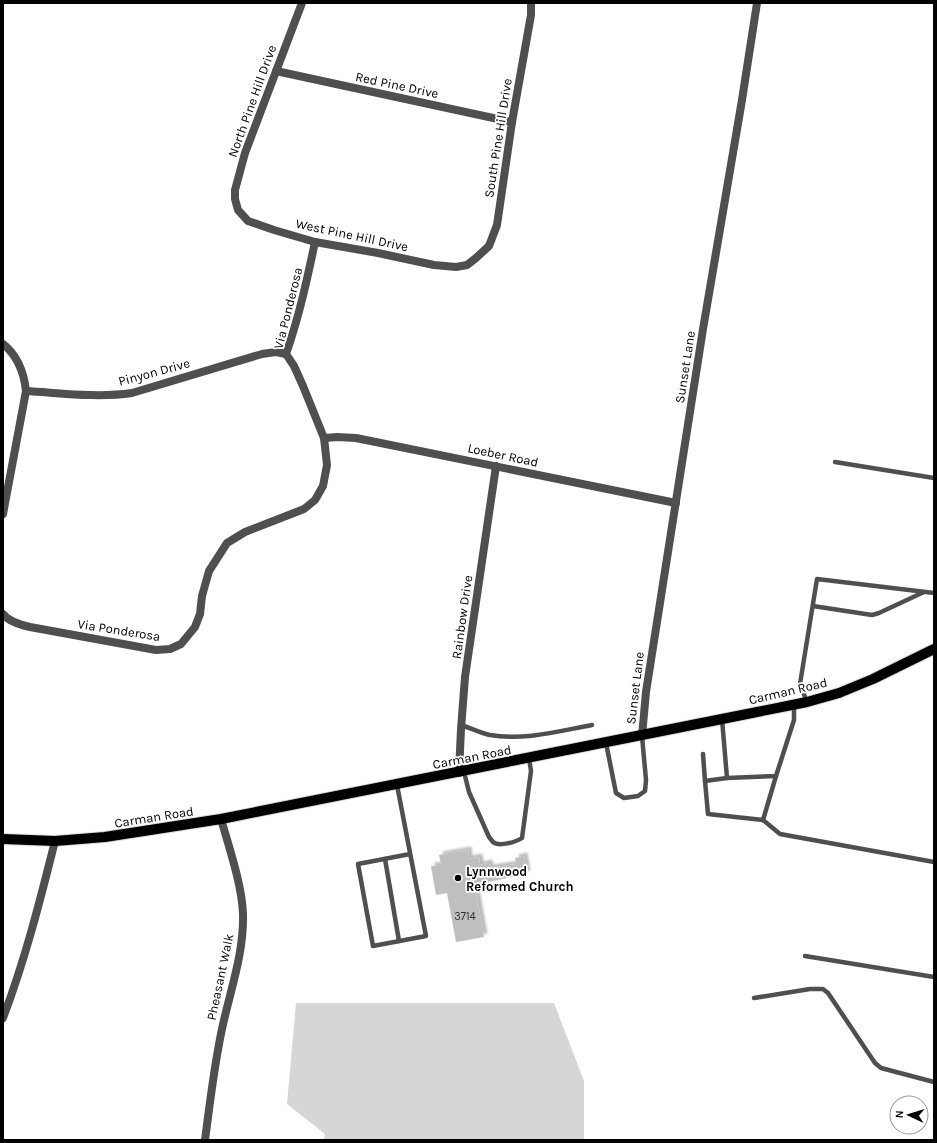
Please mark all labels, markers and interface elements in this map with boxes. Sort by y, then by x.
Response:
street label: North Pine Hill Drive [225,42,279,159]
street label: Red Pine Drive [354,69,440,101]
street label: South Pine Hill Drive [481,77,515,199]
street label: West Pine Hill Drive [294,216,410,254]
street label: Via Ponderosa [271,266,305,350]
street label: Sunset Lane [672,330,698,404]
street label: Pinyon Drive [117,355,192,389]
street label: Loeber Road [466,440,540,470]
street label: Rainbow Drive [449,574,475,660]
street label: Via Ponderosa [76,616,162,644]
street label: Sunset Lane [623,651,647,725]
street label: Carman Road [747,675,829,707]
street label: Carman Road [431,742,513,772]
street label: Carman Road [113,803,195,831]
place label: Lynnwood Reformed Church [466,864,574,894]
marker: Lynnwood Reformed Church [453,873,463,883]
house number: 3714 [454,910,476,923]
street label: Pheasant Walk [204,932,236,1022]
north arrow [889,1095,929,1135]
text: N [893,1110,906,1119]

